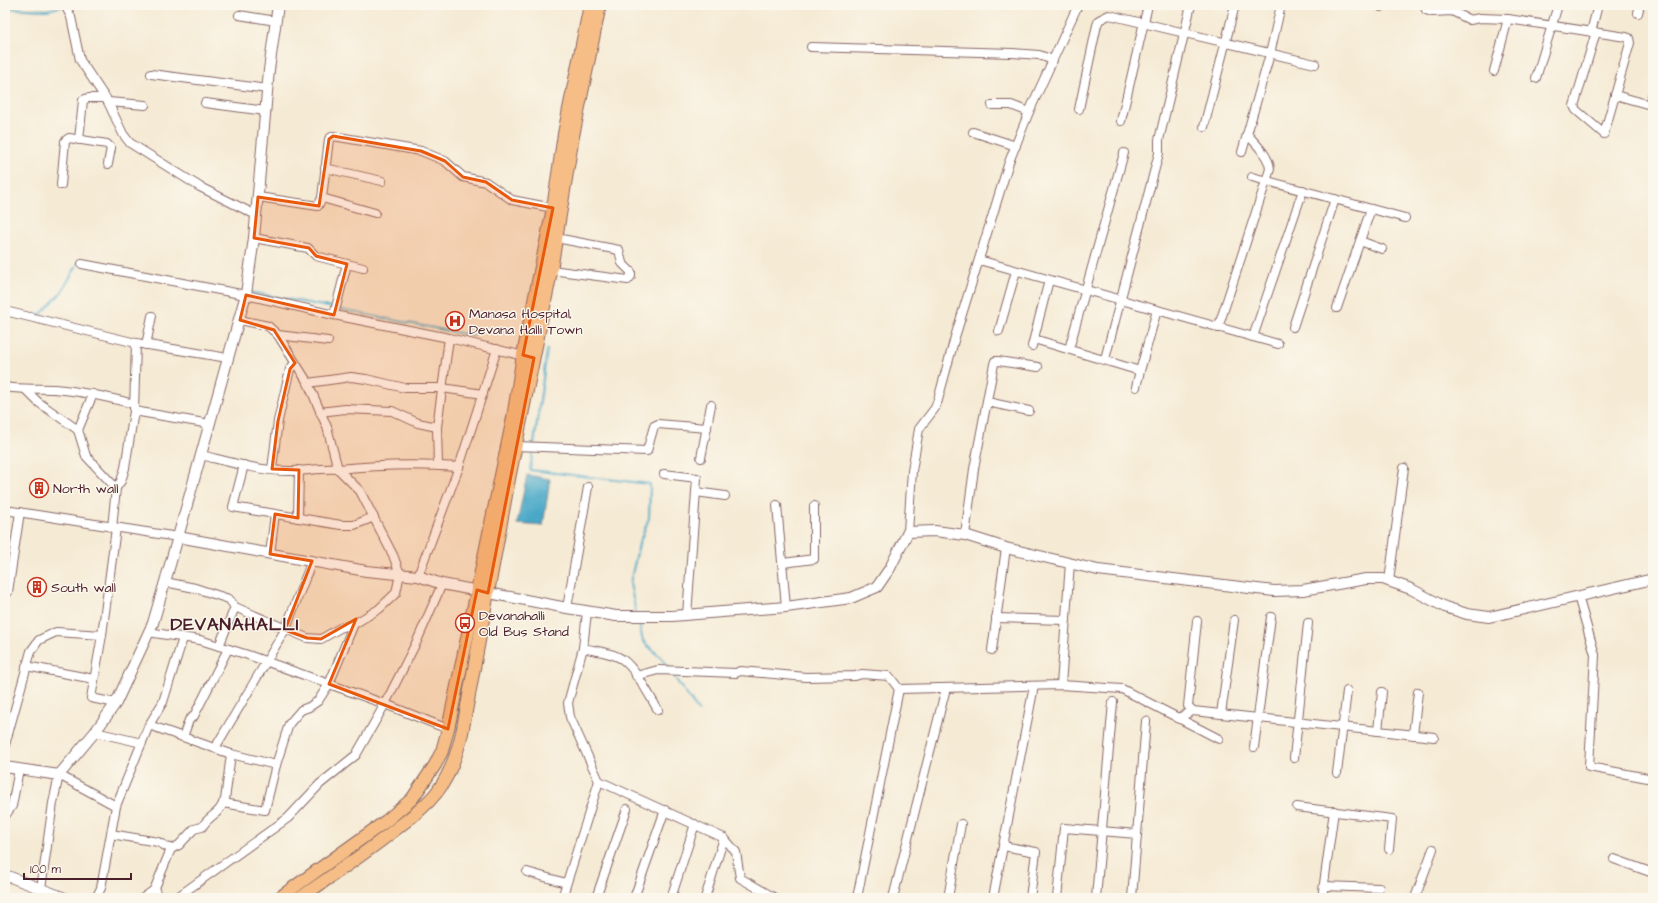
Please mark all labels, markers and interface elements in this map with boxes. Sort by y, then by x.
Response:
place label: Manasa Hospital, Devana Halli Town [469,304,582,340]
hospital icon: Manasa Hospital, Devana Halli Town [444,310,466,332]
building icon: North wall [28,477,50,499]
place label: North wall [53,479,118,499]
building icon: South wall [26,576,48,598]
place label: South wall [51,578,116,598]
place label: Devanahalli Old Bus Stand [479,606,569,642]
district label: DEVANAHALLI [170,612,300,637]
bus stop icon: Devanahalli Old Bus Stand [454,612,476,634]
scale bar [24,855,131,881]
text: 100 m [30,861,61,878]

